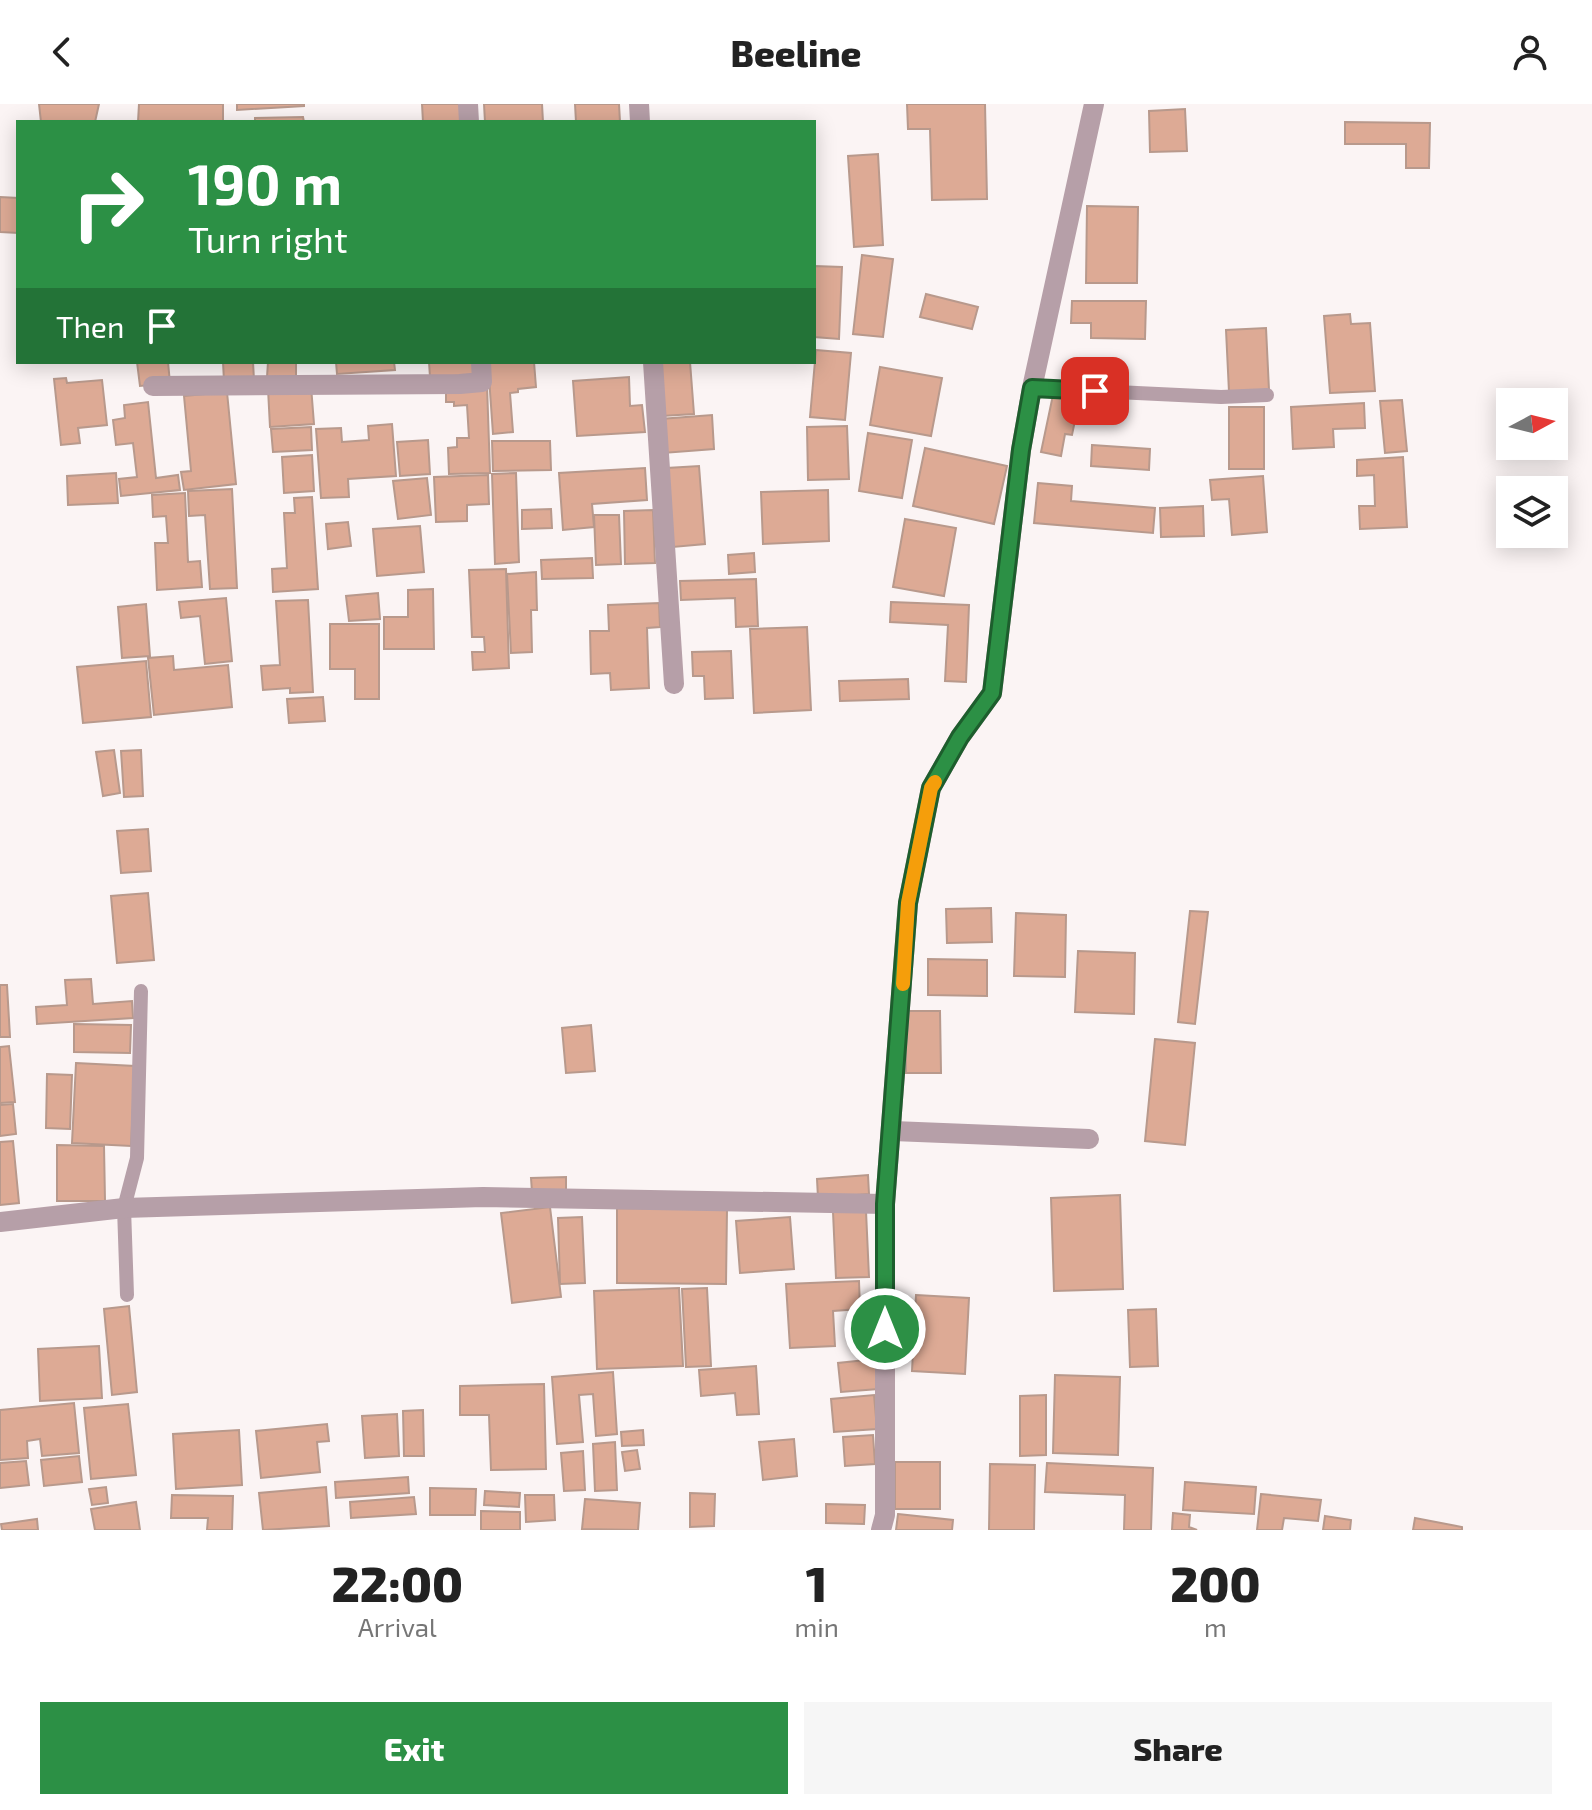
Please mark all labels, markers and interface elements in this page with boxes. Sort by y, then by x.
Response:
icon: back [40,30,84,74]
icon: person [1508,30,1552,74]
text: Beeline [731,31,861,74]
text: 190 m [188,149,342,216]
icon: right [56,152,160,256]
text: Turn right [188,217,348,260]
icon: arrive [140,304,184,348]
text: Then [56,308,124,344]
pin [1061,357,1129,425]
icon: arrive [1073,369,1117,413]
north arrow [1496,388,1568,460]
map controls [1496,388,1568,548]
button: layers [1496,476,1568,548]
position arrow [843,1287,927,1371]
text: 22:00 [331,1554,463,1612]
text: 1 [806,1554,827,1612]
text: 200 [1170,1554,1261,1612]
text: Arrival [358,1611,437,1642]
text: min [794,1611,839,1642]
text: m [1204,1611,1227,1642]
button: Exit [40,1702,788,1794]
button: Share [804,1702,1552,1794]

